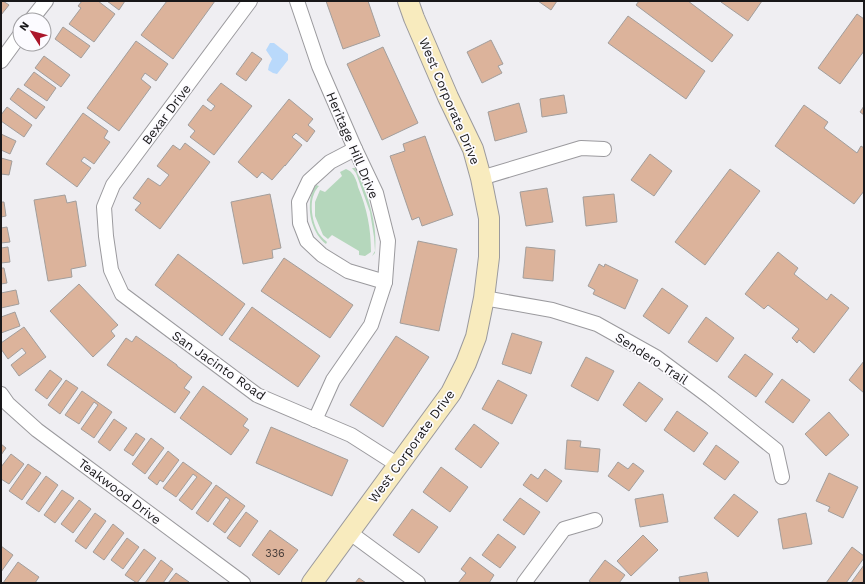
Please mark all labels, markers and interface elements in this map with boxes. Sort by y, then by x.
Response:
north arrow [12,12,52,52]
text: N [17,19,32,34]
street label: West Corporate Drive [416,36,483,167]
street label: Bexar Drive [139,81,194,147]
street label: Heritage Hill Drive [323,90,382,201]
street label: San Jacinto Road [169,328,268,403]
street label: Sendero Trail [613,329,691,387]
street label: West Corporate Drive [365,387,458,506]
street label: Teakwood Drive [75,455,164,527]
house number: 336 [265,547,285,560]

